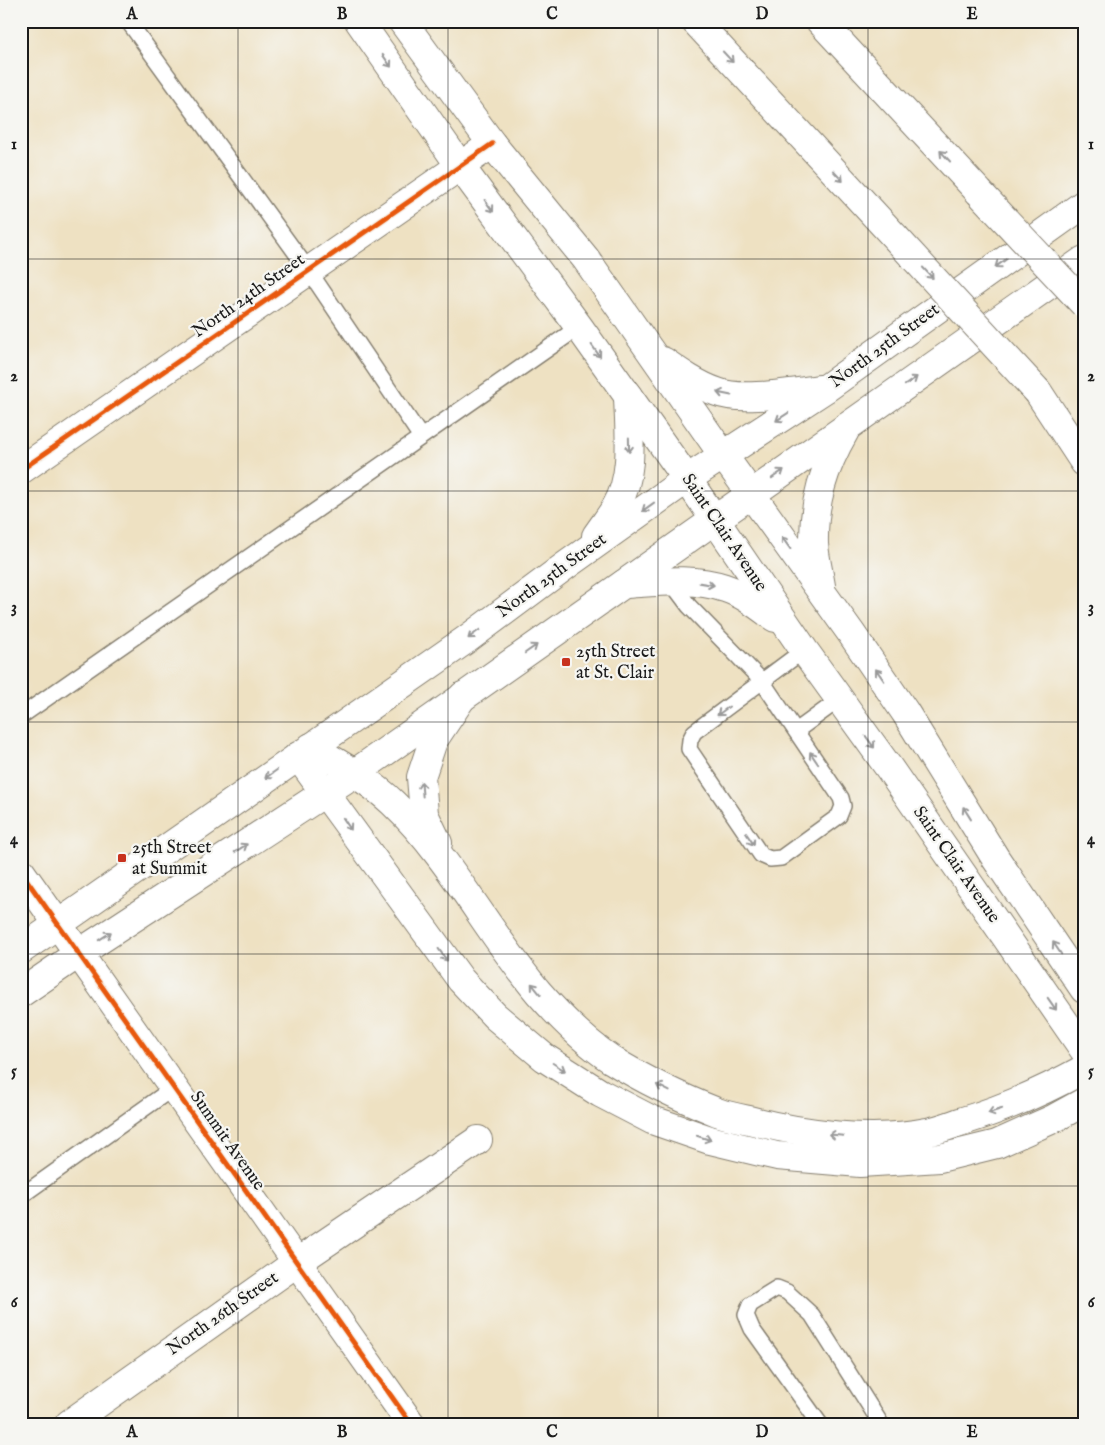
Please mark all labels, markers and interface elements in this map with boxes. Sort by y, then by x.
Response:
text: A [126,5,139,25]
text: B [337,5,348,25]
text: C [546,5,558,25]
text: D [756,5,769,25]
text: E [966,5,978,25]
one-way arrow [722,51,734,63]
one-way arrow [382,54,392,68]
text: 1 [11,135,17,155]
text: 1 [1088,135,1094,155]
one-way arrow [939,150,951,162]
one-way arrow [833,170,844,183]
one-way arrow [484,198,495,212]
street label: North 24th Street [188,249,310,343]
one-way arrow [995,257,1008,268]
one-way arrow [922,266,933,279]
street label: North 25th Street [826,298,944,394]
one-way arrow [591,344,601,358]
text: 2 [10,367,18,387]
text: 2 [1087,367,1095,387]
one-way arrow [904,376,918,386]
one-way arrow [717,388,733,398]
one-way arrow [776,412,790,422]
one-way arrow [624,436,634,453]
one-way arrow [771,469,785,479]
street label: Saint Clair Avenue [676,470,772,596]
one-way arrow [641,502,655,512]
street label: North 25th Street [493,528,611,624]
one-way arrow [781,536,791,550]
one-way arrow [699,580,715,590]
text: 3 [11,598,17,618]
text: 3 [1088,598,1094,618]
one-way arrow [467,629,481,639]
place label: 25th Street at St. Clair [576,641,655,685]
one-way arrow [524,644,538,654]
marker: 25th Street at St. Clair [560,656,572,668]
one-way arrow [875,669,885,683]
one-way arrow [717,705,730,716]
one-way arrow [865,734,875,748]
one-way arrow [809,751,819,765]
one-way arrow [264,769,278,779]
one-way arrow [418,781,427,797]
street label: Saint Clair Avenue [907,802,1005,928]
one-way arrow [962,806,972,820]
one-way arrow [342,816,352,830]
text: 4 [10,830,19,850]
text: 4 [1087,830,1096,850]
one-way arrow [745,831,755,845]
place label: 25th Street at Summit [132,837,211,881]
one-way arrow [234,842,248,852]
marker: 25th Street at Summit [116,852,128,864]
one-way arrow [98,931,112,941]
one-way arrow [1051,942,1061,956]
one-way arrow [438,948,448,962]
one-way arrow [531,983,542,996]
one-way arrow [1047,997,1057,1011]
text: 5 [11,1062,17,1082]
one-way arrow [552,1062,566,1072]
text: 5 [1088,1062,1094,1082]
one-way arrow [656,1082,671,1092]
street label: Summit Avenue [184,1087,270,1195]
one-way arrow [987,1107,1003,1116]
one-way arrow [828,1130,844,1139]
one-way arrow [696,1134,712,1144]
street label: North 26th Street [163,1267,283,1361]
text: 6 [11,1293,19,1313]
text: 6 [1088,1293,1096,1313]
text: A [126,1423,139,1443]
text: B [337,1423,348,1443]
text: C [546,1423,558,1443]
text: D [756,1423,769,1443]
text: E [966,1423,978,1443]

